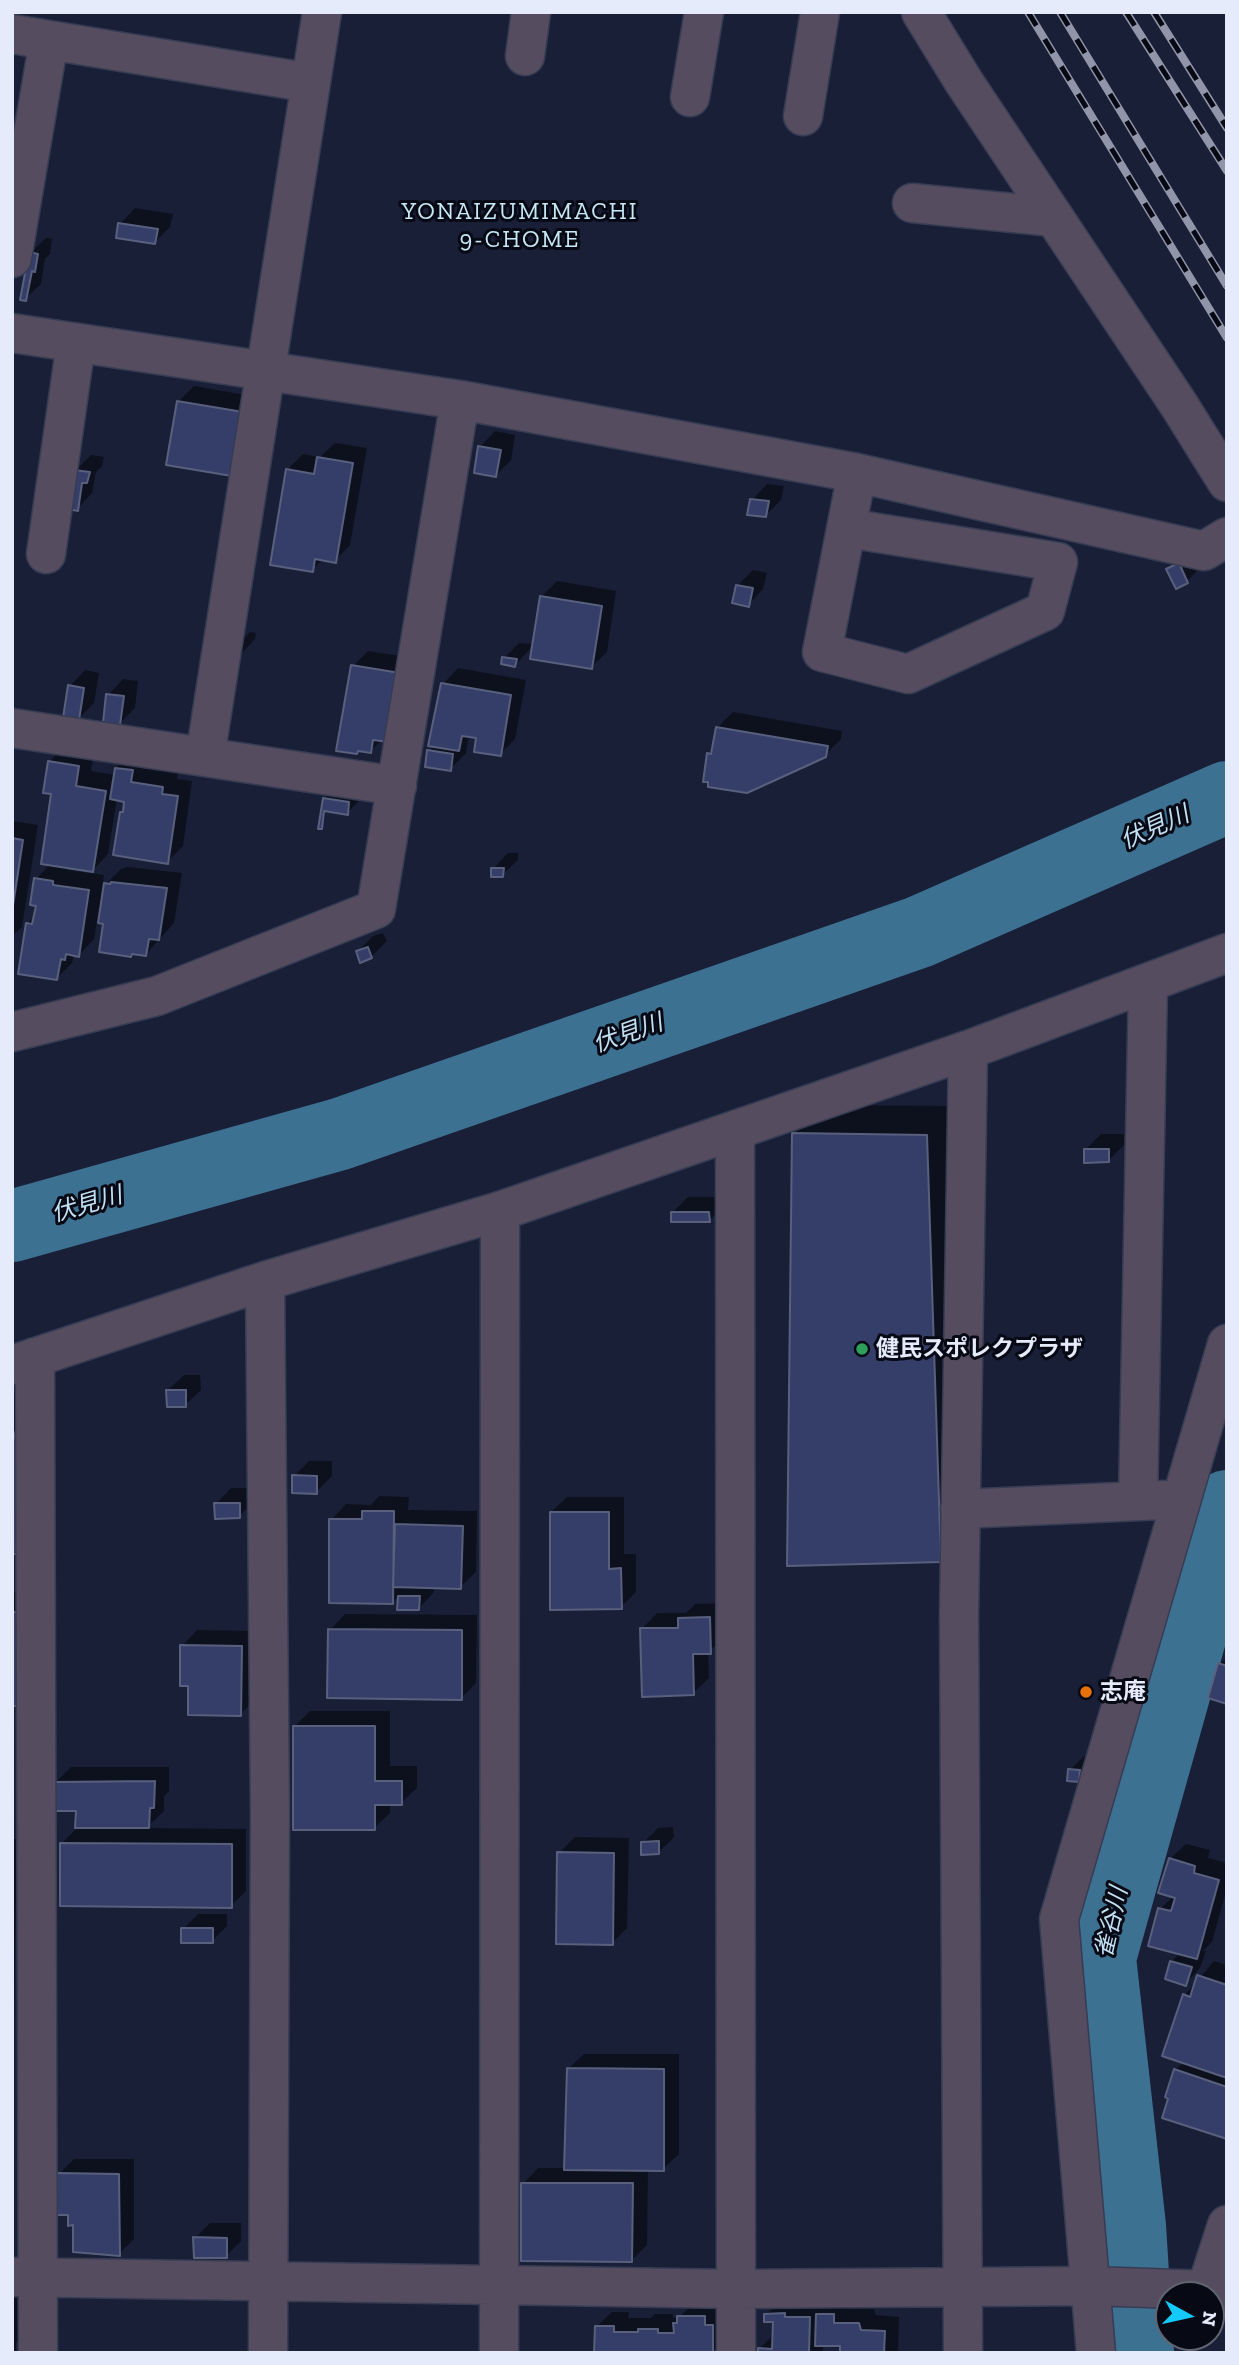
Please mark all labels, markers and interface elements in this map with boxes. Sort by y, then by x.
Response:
district label: YONAIZUMIMACHI 9-CHOME [403,198,637,254]
water label: 伏見川 [1116,800,1194,856]
water label: 伏見川 [589,1009,667,1059]
water label: 伏見川 [48,1181,126,1229]
place label: 健民スポレクプラザ [876,1335,1083,1363]
marker: 健民スポレクプラザ [854,1341,870,1357]
place label: 志庵 [1100,1678,1146,1706]
marker: 志庵 [1078,1684,1094,1700]
water label: 雀谷川 [1090,1885,1134,1961]
north arrow [1155,2281,1225,2351]
text: N [1197,2310,1222,2327]

